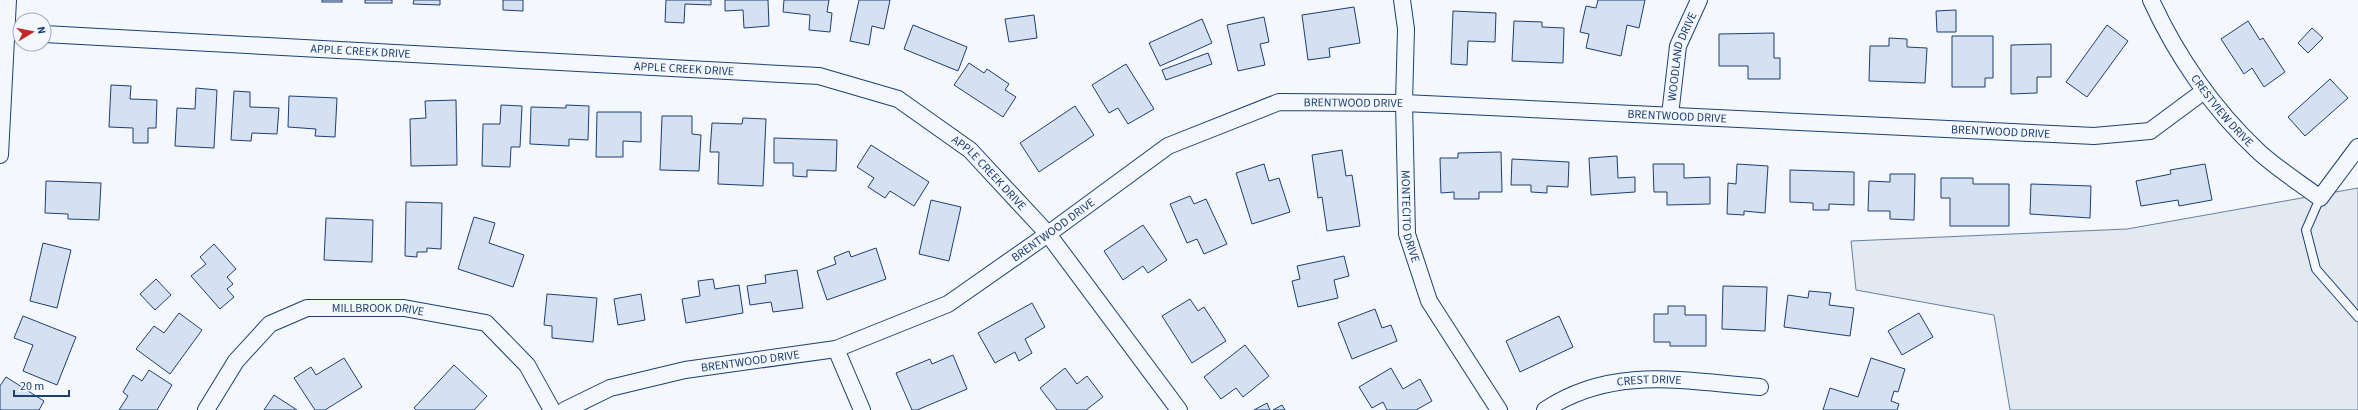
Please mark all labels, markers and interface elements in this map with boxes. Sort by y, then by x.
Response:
street label: WOODLAND DRIVE [1664,9,1701,102]
north arrow [12,12,52,52]
text: N [33,25,49,35]
street label: APPLE CREEK DRIVE [310,40,411,63]
street label: APPLE CREEK DRIVE [633,58,735,80]
street label: CRESTVIEW DRIVE [2186,71,2257,151]
street label: BRENTWOOD DRIVE [1304,94,1403,112]
street label: BRENTWOOD DRIVE [1627,106,1727,127]
street label: BRENTWOOD DRIVE [1951,121,2051,143]
street label: APPLE CREEK DRIVE [948,131,1030,214]
street label: MONTECITO DRIVE [1397,170,1424,265]
street label: BRENTWOOD DRIVE [1008,194,1099,266]
street label: MILLBROOK DRIVE [332,300,425,321]
street label: BRENTWOOD DRIVE [700,346,801,377]
street label: CREST DRIVE [1616,371,1682,391]
scale bar [14,372,69,398]
text: 20 m [20,378,44,395]

